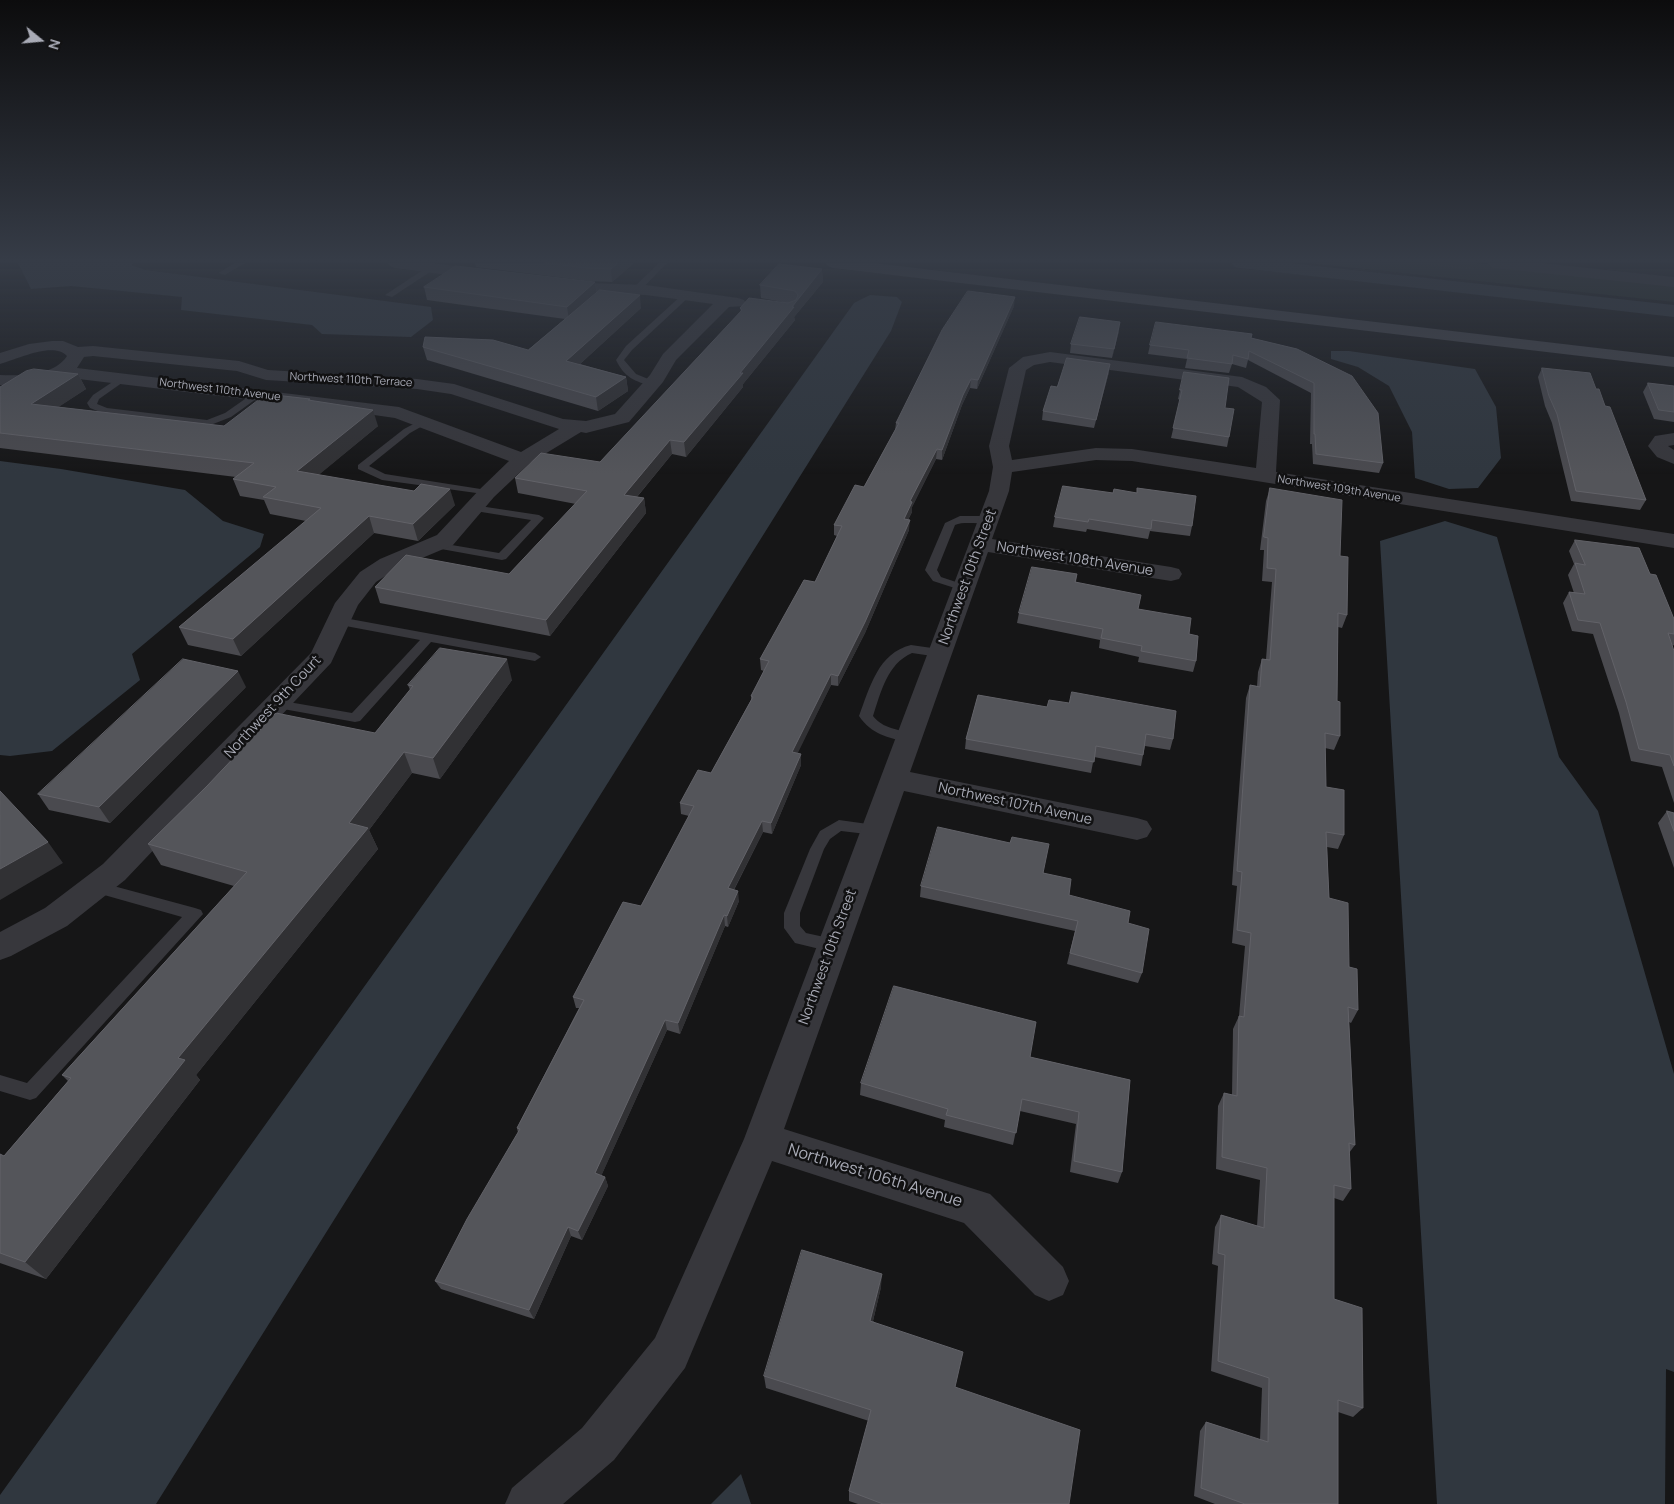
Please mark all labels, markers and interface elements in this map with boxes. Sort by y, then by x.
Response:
north arrow [15,15,65,65]
text: N [44,37,65,52]
street label: Northwest 110th Terrace [289,370,413,390]
street label: Northwest 110th Avenue [159,376,281,404]
street label: Northwest 109th Avenue [1276,473,1402,505]
street label: Northwest 10th Street [936,507,1000,647]
street label: Northwest 108th Avenue [996,538,1154,580]
street label: Northwest 9th Court [221,652,325,762]
street label: Northwest 107th Avenue [937,779,1093,829]
street label: Northwest 10th Street [796,887,860,1027]
street label: Northwest 106th Avenue [786,1140,964,1212]

